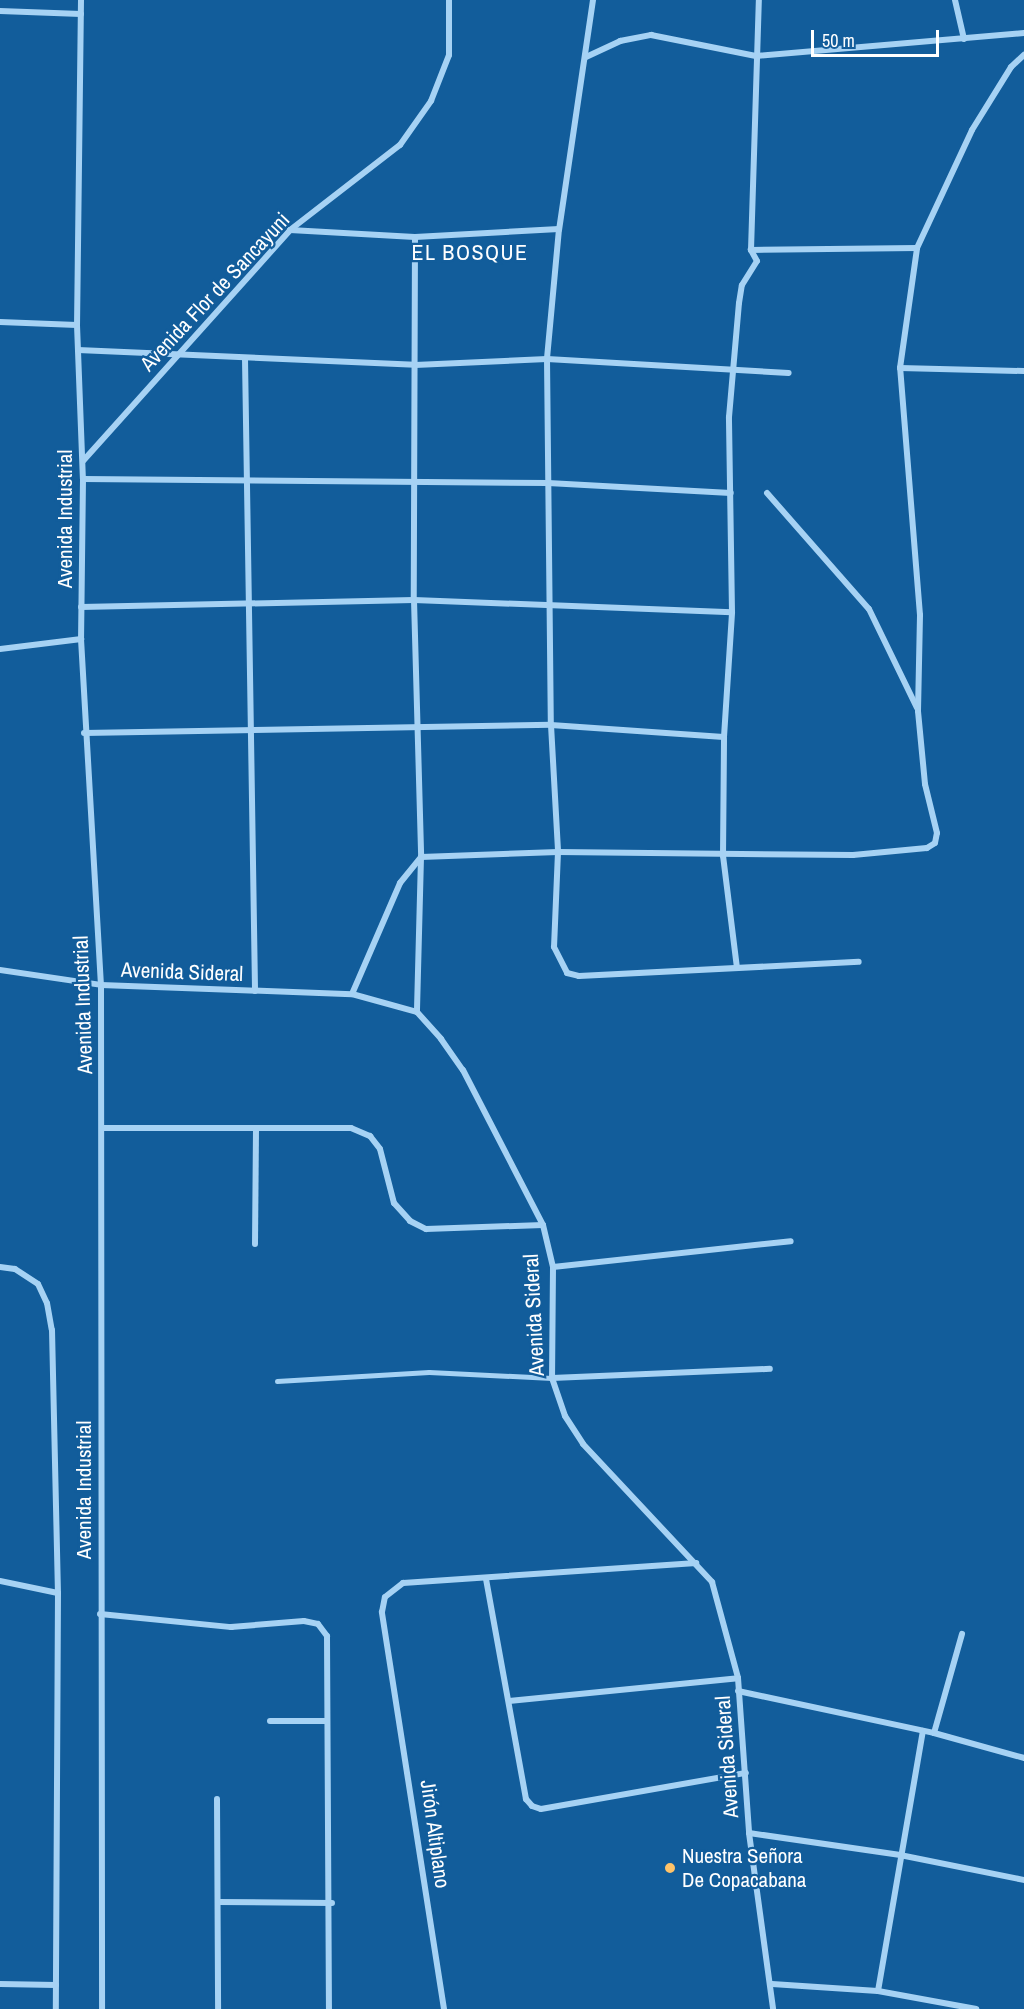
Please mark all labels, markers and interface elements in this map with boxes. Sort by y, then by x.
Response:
scale bar [814,18,942,56]
text: 50 m [822,28,855,53]
street label: Avenida Flor de Sancayuni [135,208,295,376]
district label: EL BOSQUE [411,240,529,266]
street label: Avenida Industrial [52,450,78,588]
street label: Avenida Industrial [68,935,98,1075]
street label: Avenida Sideral [120,957,244,987]
street label: Avenida Sideral [518,1253,550,1377]
street label: Avenida Industrial [71,1421,97,1559]
street label: Avenida Sideral [710,1695,744,1819]
street label: Jirón Altiplano [415,1778,455,1890]
place label: Nuestra Señora De Copacabana [682,1843,806,1893]
marker: Nuestra Señora De Copacabana [663,1861,677,1875]

